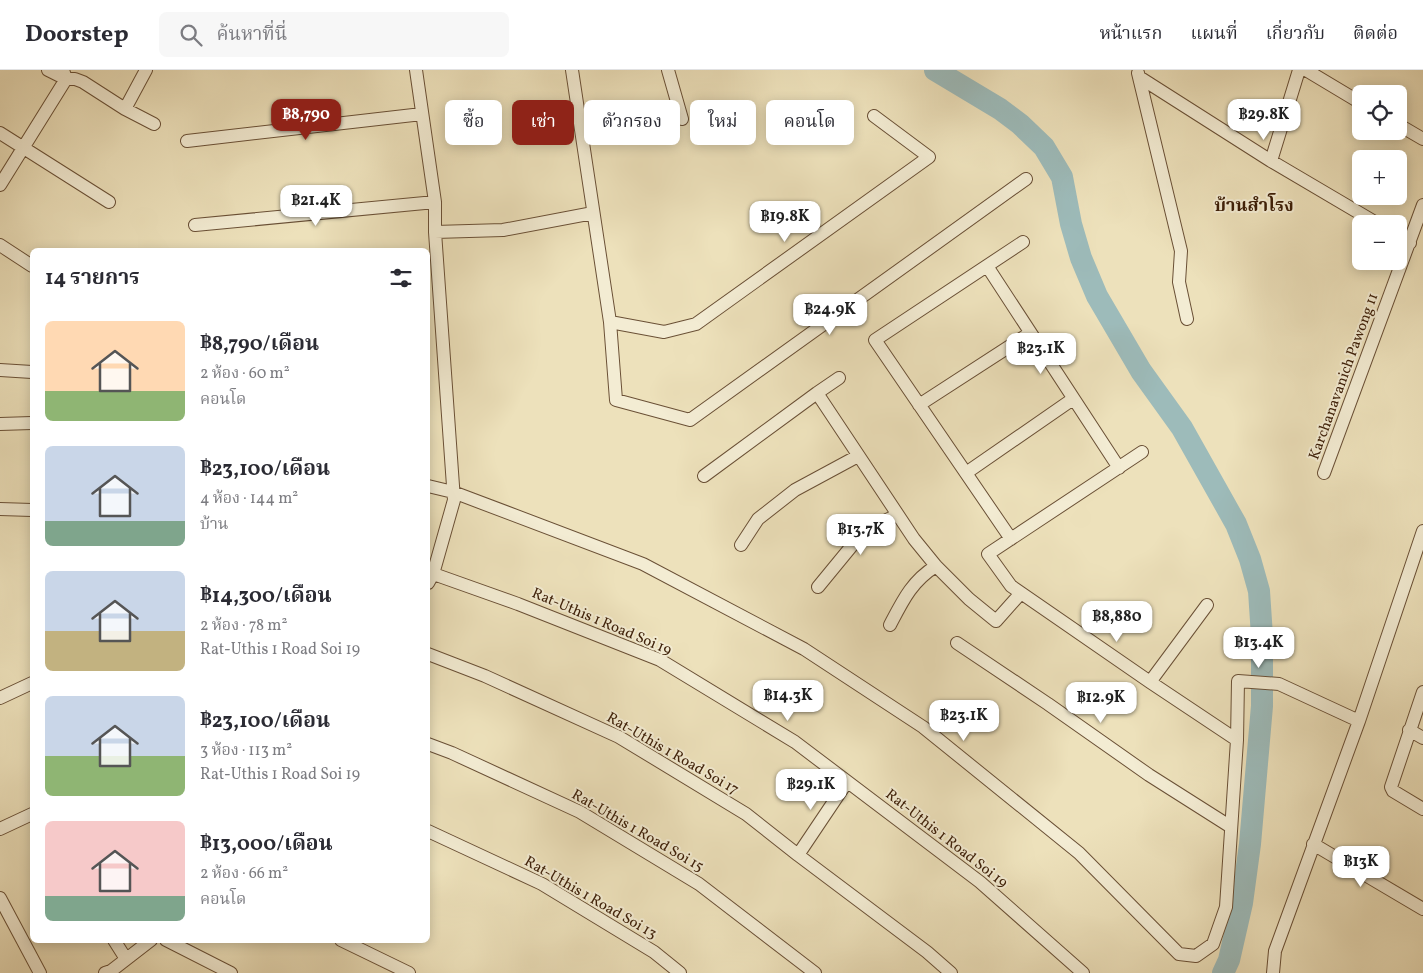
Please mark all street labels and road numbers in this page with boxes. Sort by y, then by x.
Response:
street label: Karchanavanich Pawong 11 [1304,290,1384,463]
street label: Rat-Uthis 1 Road Soi 19 [528,583,675,661]
street label: Rat-Uthis 1 Road Soi 17 [602,708,742,801]
street label: Rat-Uthis 1 Road Soi 15 [567,785,707,878]
street label: Rat-Uthis 1 Road Soi 19 [880,785,1012,894]
street label: Rat-Uthis 1 Road Soi 13 [520,852,660,945]

